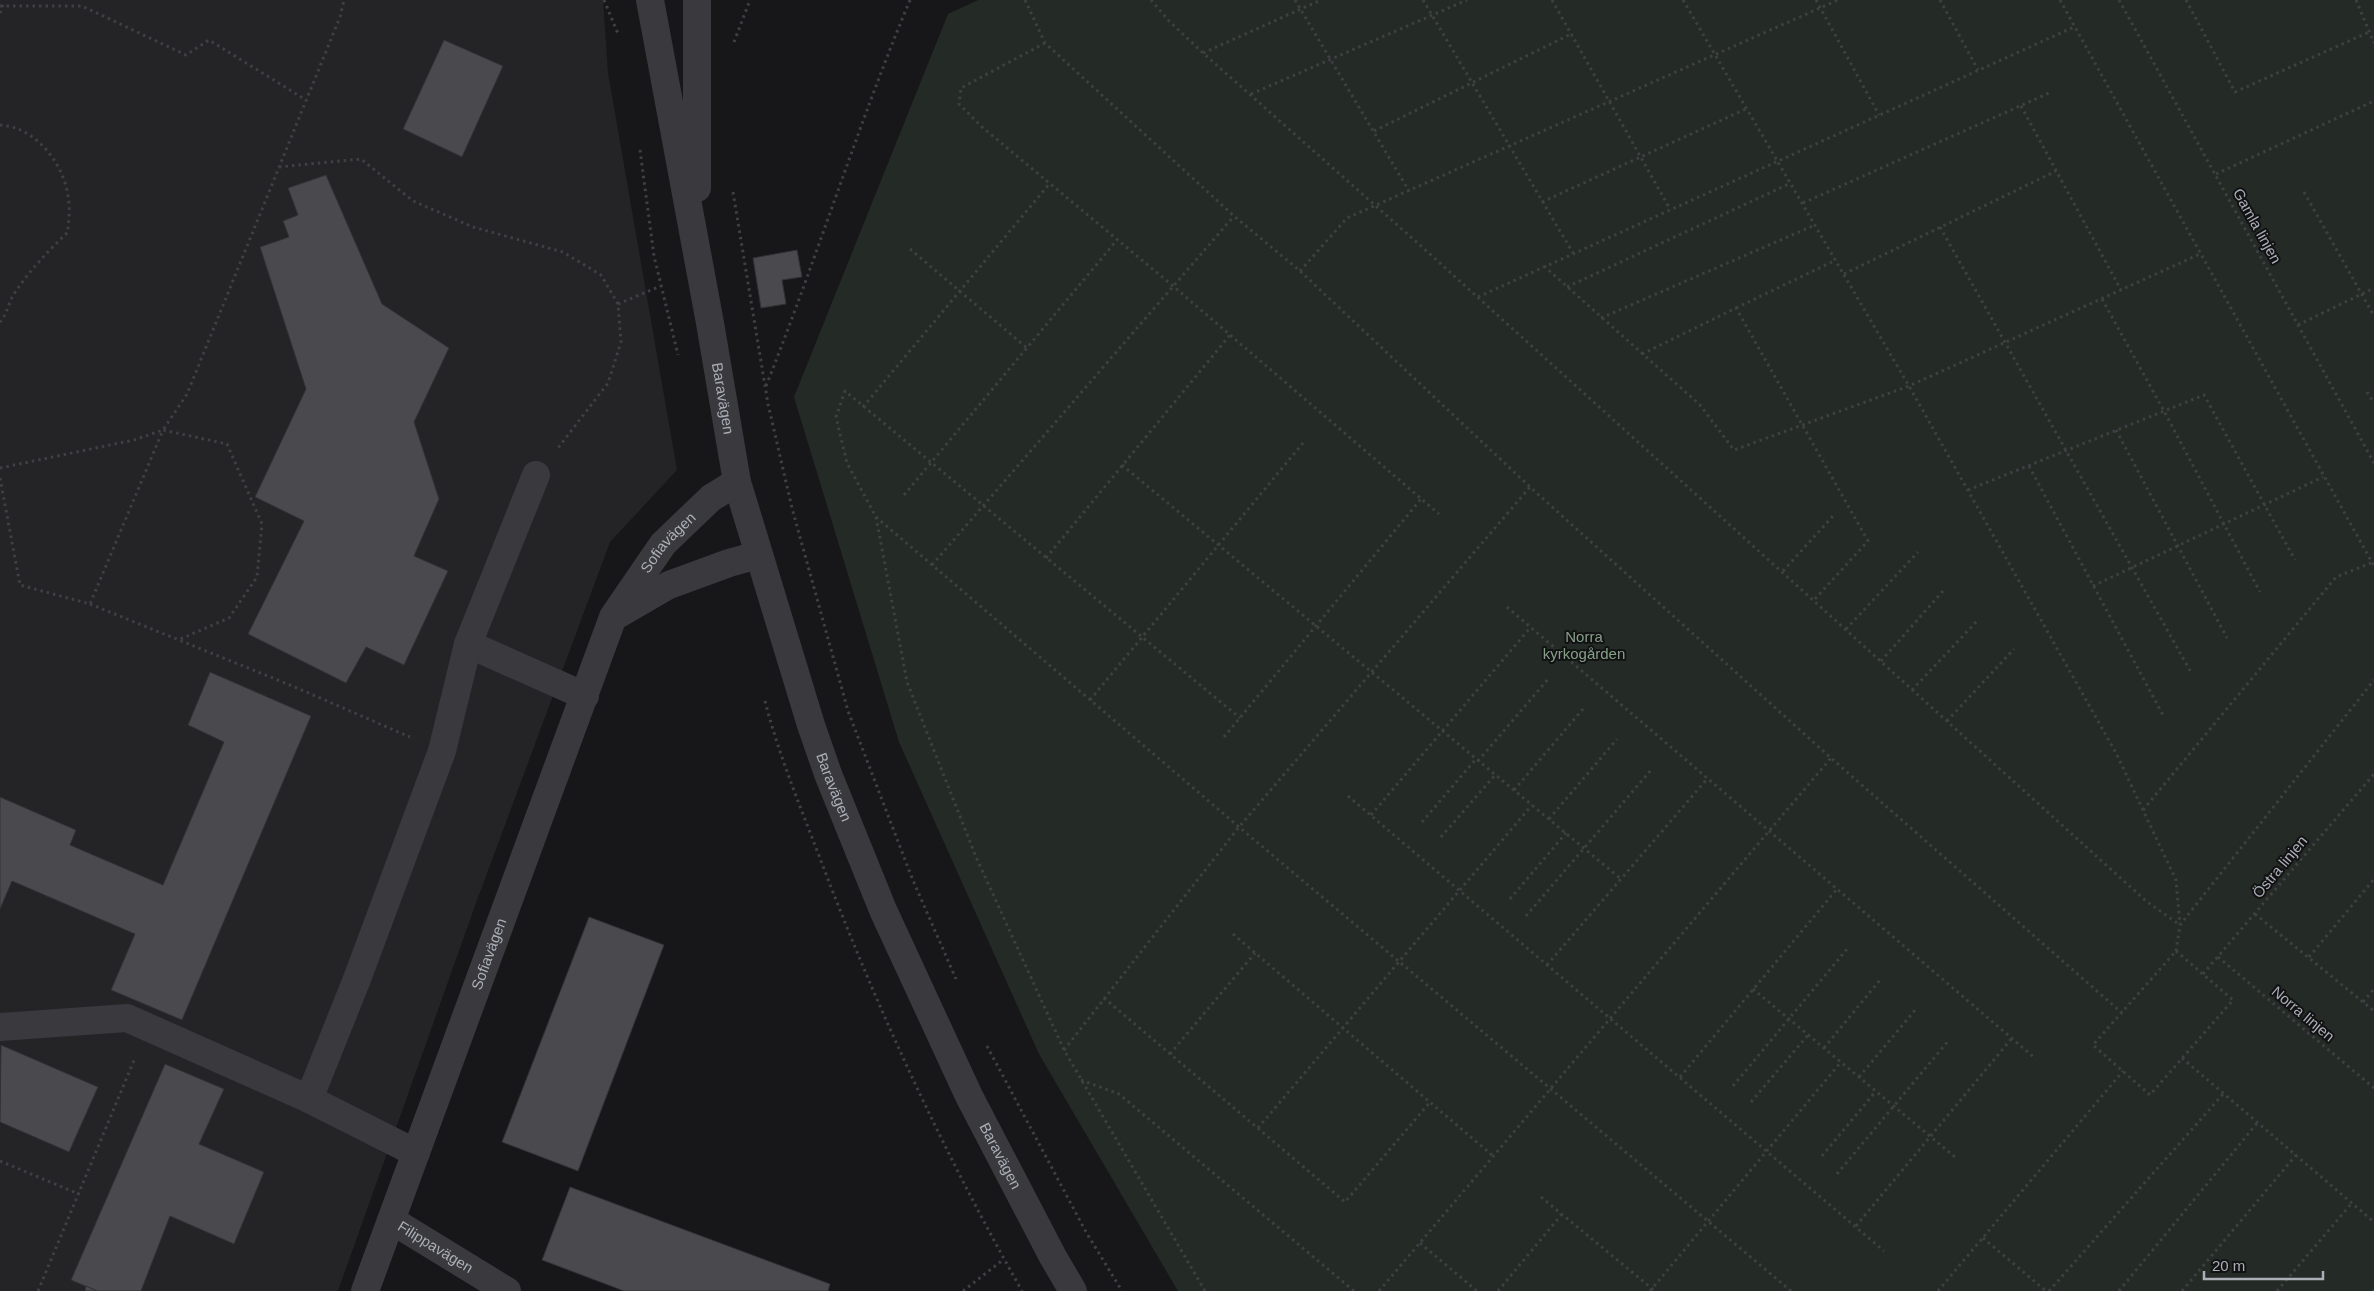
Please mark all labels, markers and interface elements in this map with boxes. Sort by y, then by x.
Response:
street label: Gamla linjen [2230,185,2285,266]
street label: Baravägen [709,361,738,436]
street label: Sofiavägen [637,509,699,576]
park label: Norra kyrkogården [1543,628,1625,662]
street label: Baravägen [813,750,855,824]
street label: Östra linjen [2249,832,2311,901]
street label: Sofiavägen [468,916,509,992]
street label: Norra linjen [2268,982,2338,1045]
street label: Baravägen [976,1120,1025,1192]
street label: Filippavägen [395,1217,476,1276]
scale bar [2204,1248,2323,1280]
text: 20 m [2212,1257,2245,1274]

